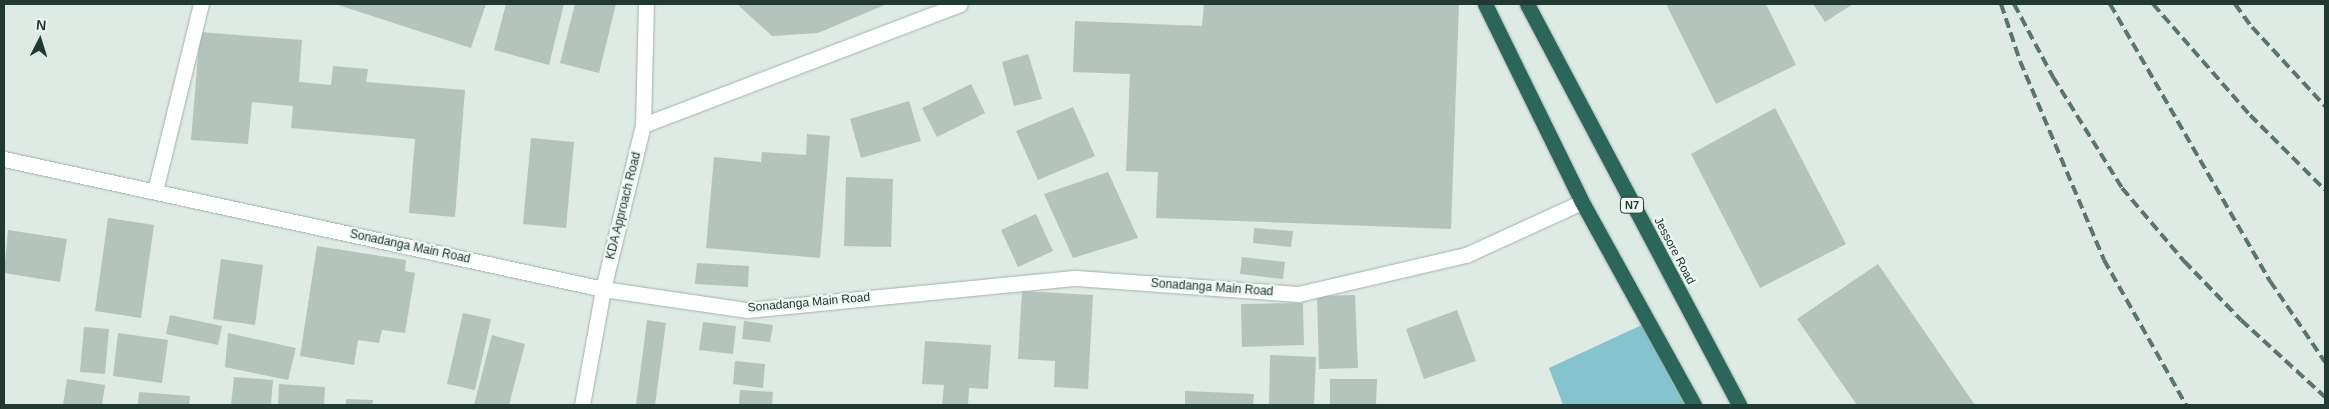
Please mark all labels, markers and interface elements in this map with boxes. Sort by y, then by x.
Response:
north arrow [15,15,65,65]
text: N [36,17,47,33]
street label: KDA Approach Road [604,150,644,262]
road number: N7 [1620,196,1644,214]
street label: Jessore Road [1650,215,1698,287]
street label: Sonadanga Main Road [348,227,472,267]
street label: Sonadanga Main Road [1150,277,1274,299]
street label: Sonadanga Main Road [747,290,871,316]

